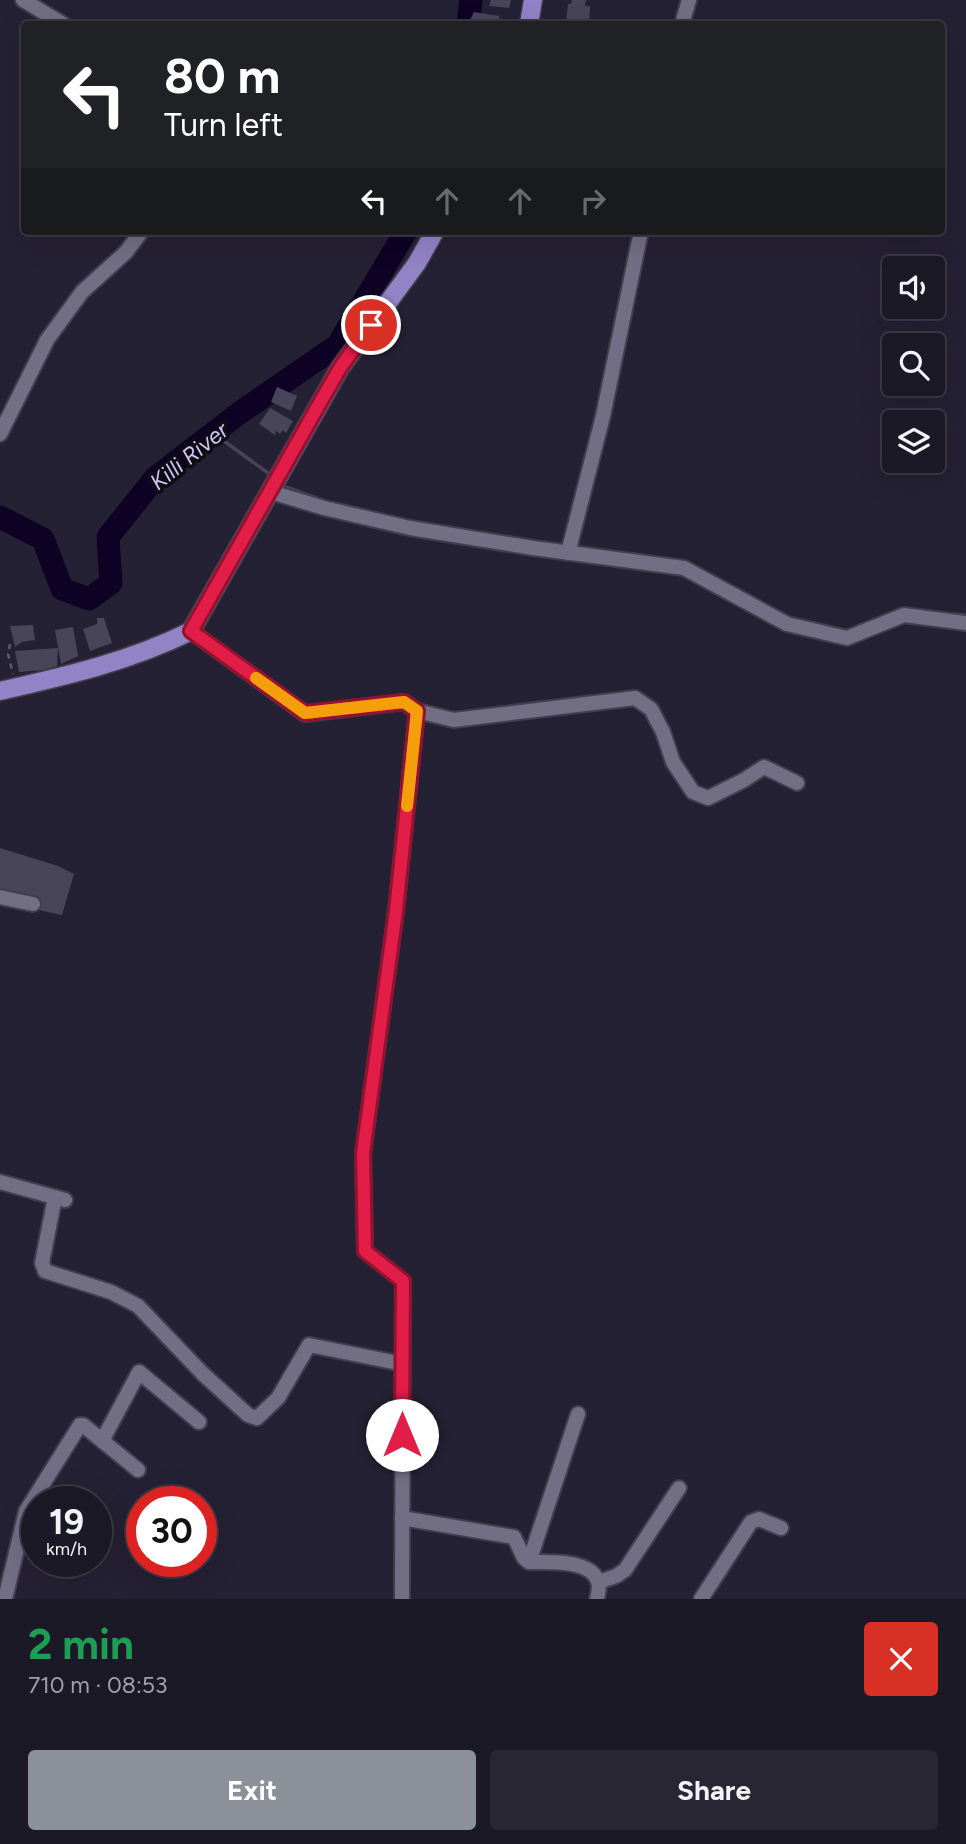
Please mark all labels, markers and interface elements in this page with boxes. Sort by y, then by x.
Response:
text: 80 m [164,46,280,105]
icon: left [49,49,140,140]
text: Turn left [164,106,283,144]
icon: left [355,182,393,220]
icon: ahead [428,182,466,220]
icon: ahead [501,182,539,220]
icon: right [574,182,612,220]
map controls [882,256,945,473]
button: sound [882,256,945,319]
pin [341,295,401,355]
icon: arrive [352,306,390,344]
button: search [882,333,945,396]
button: layers [882,410,945,473]
water label: Killi River [144,415,235,496]
position arrow [365,1398,439,1472]
speed limit sign: 30 [126,1486,217,1577]
text: 19 [49,1501,84,1543]
text: km/h [46,1538,87,1560]
text: 2 min [28,1619,134,1670]
button: close [864,1622,938,1696]
text: 710 m · 08:53 [28,1671,167,1699]
button: Exit [28,1750,476,1830]
button: Share [490,1750,938,1830]

